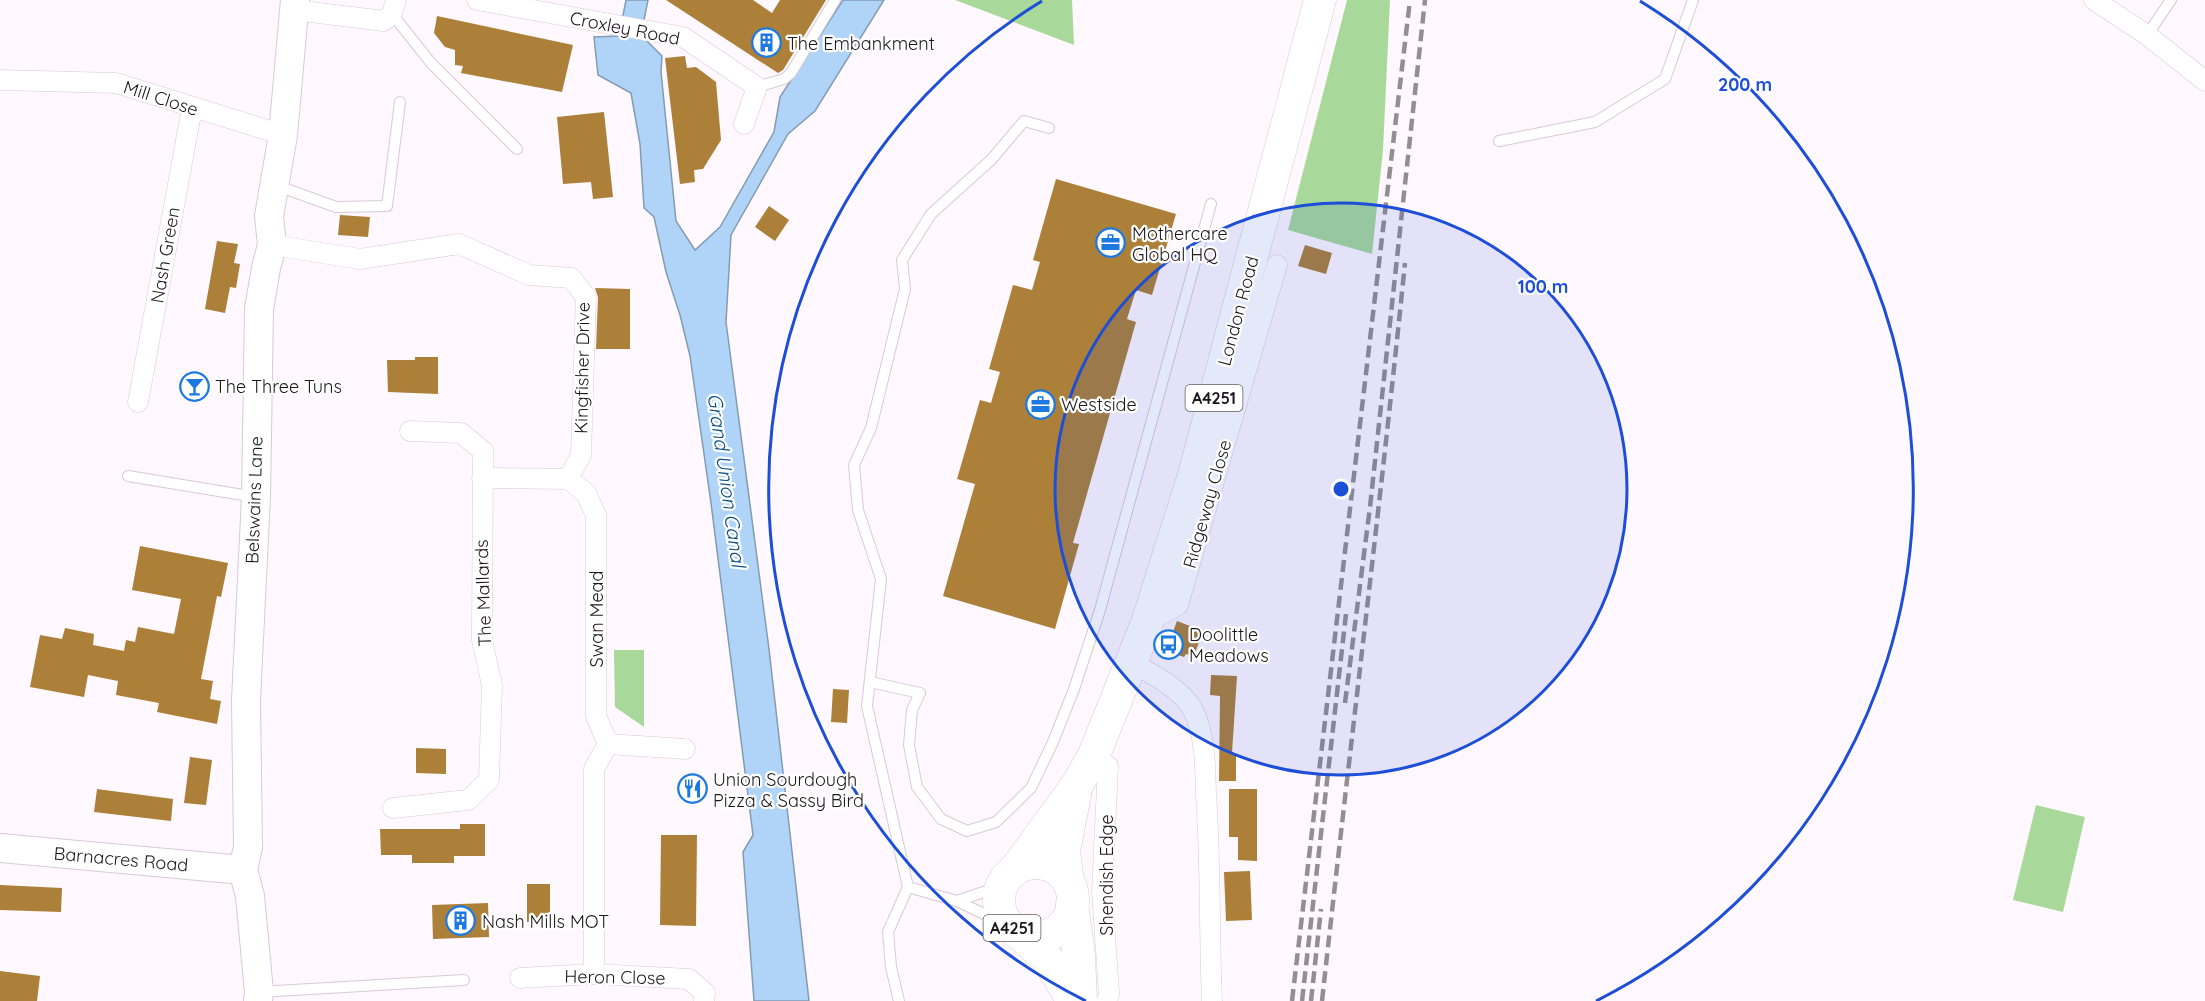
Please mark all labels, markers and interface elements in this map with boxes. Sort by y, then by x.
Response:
street label: Croxley Road [568,6,682,50]
building icon: The Embankment [750,27,782,59]
place label: The Embankment [787,32,935,55]
text: 200 m [1718,73,1772,96]
street label: Mill Close [121,75,201,121]
street label: Nash Green [145,205,185,305]
place label: Mothercare Global HQ [1132,222,1228,266]
office icon: Mothercare Global HQ [1095,227,1127,259]
street label: London Road [1212,254,1264,368]
text: 100 m [1518,275,1568,298]
street label: Kingfisher Drive [569,302,595,434]
bar icon: The Three Tuns [178,370,210,402]
place label: The Three Tuns [215,375,342,398]
road number: A4251 [1186,385,1242,411]
office icon: Westside [1024,388,1056,420]
water label: Grand Union Canal [702,391,752,571]
place label: Westside [1061,393,1137,416]
street label: Belswains Lane [240,436,268,564]
street label: Ridgeway Close [1178,437,1236,571]
centre of rings [1331,479,1351,499]
street label: The Mallards [470,539,496,647]
street label: Swan Mead [585,571,608,667]
place label: Doolittle Meadows [1189,623,1269,667]
bus stop icon: Doolittle Meadows [1152,628,1184,660]
place label: Union Sourdough Pizza & Sassy Bird [713,768,864,812]
restaurant icon: Union Sourdough Pizza & Sassy Bird [676,773,708,805]
street label: Shendish Edge [1095,814,1118,936]
street label: Barnacres Road [53,842,189,876]
building icon: Nash Mills MOT [445,905,477,937]
place label: Nash Mills MOT [482,910,609,933]
road number: A4251 [984,915,1040,941]
street label: Heron Close [564,965,666,989]

